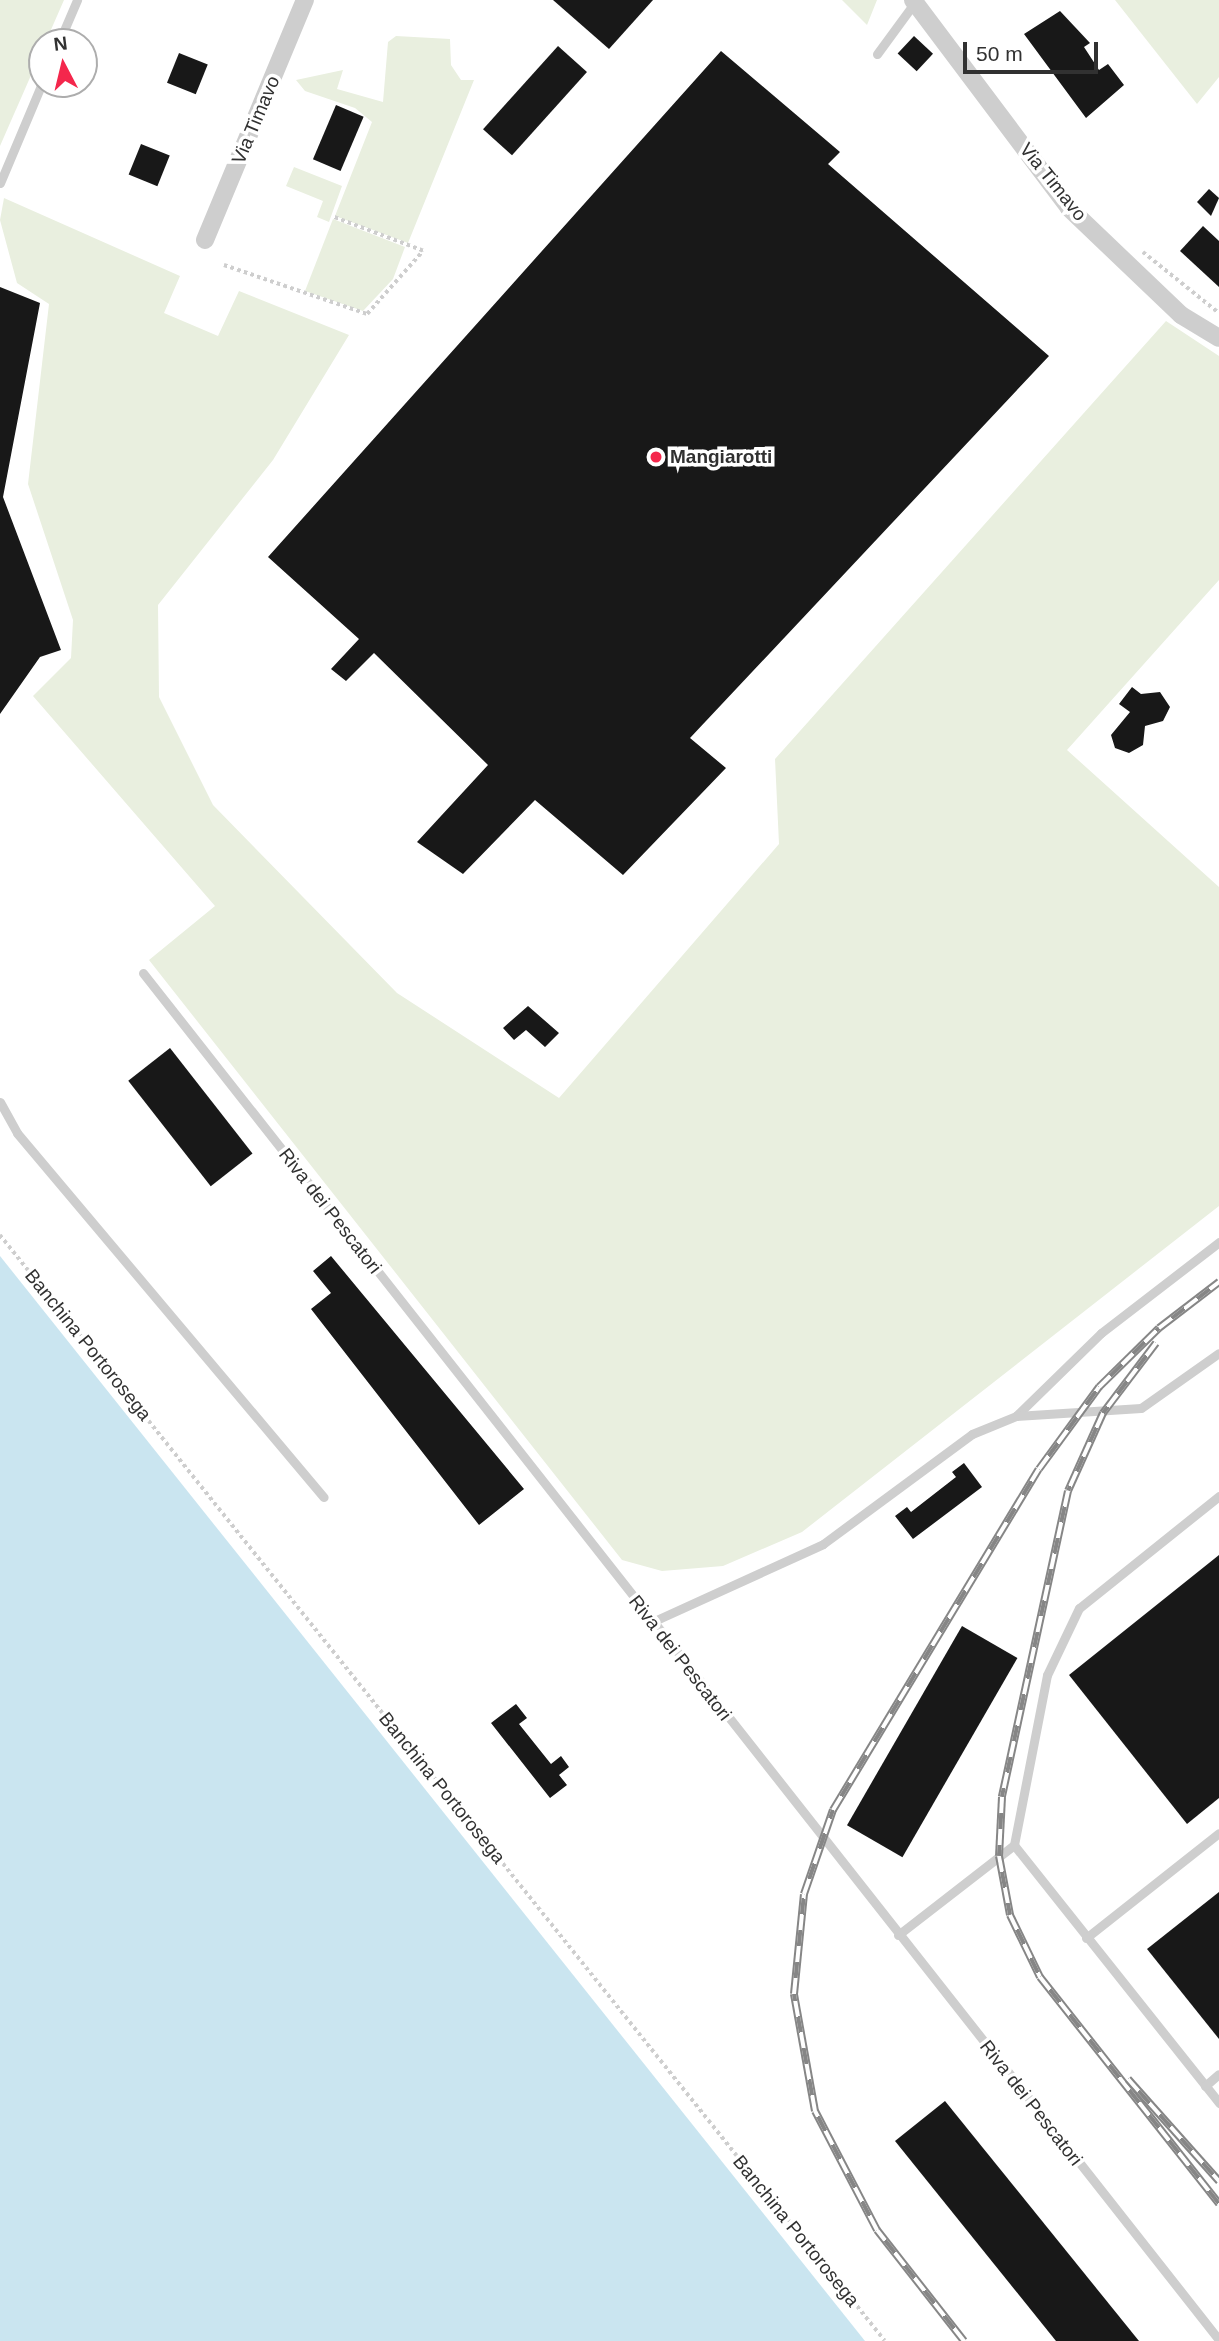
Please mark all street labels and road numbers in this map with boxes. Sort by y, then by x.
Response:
street label: Via Timavo [227,72,285,168]
street label: Via Timavo [1015,138,1091,226]
street label: Riva dei Pescatori [274,1144,386,1278]
street label: Banchina Portorosega [20,1265,156,1425]
street label: Riva dei Pescatori [624,1591,736,1725]
street label: Banchina Portorosega [374,1708,510,1868]
street label: Riva dei Pescatori [975,2036,1087,2170]
street label: Banchina Portorosega [728,2151,864,2311]

